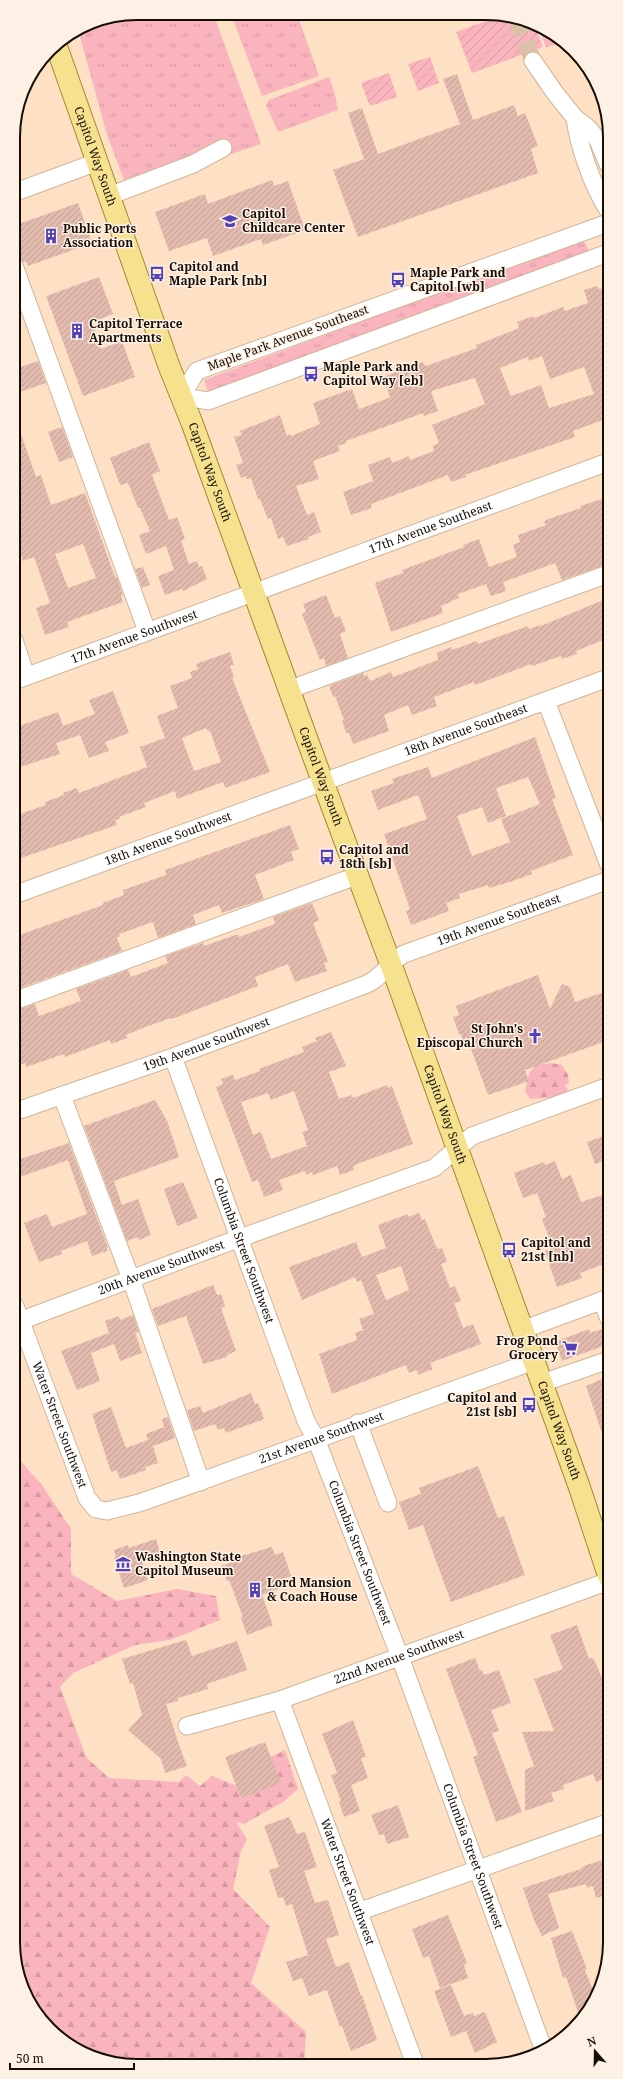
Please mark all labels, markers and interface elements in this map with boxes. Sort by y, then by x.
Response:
street label: Capitol Way South [70,104,121,209]
place label: Capitol Childcare Center [242,205,346,236]
school or university icon: Capitol Childcare Center [221,212,239,230]
place label: Public Ports Association [63,220,137,251]
building icon: Public Ports Association [42,227,60,245]
place label: Capitol and Maple Park [nb] [169,258,267,289]
place label: Maple Park and Capitol [wb] [410,264,506,295]
bus stop icon: Capitol and Maple Park [nb] [148,265,166,283]
bus stop icon: Maple Park and Capitol [wb] [389,271,407,289]
street label: Maple Park Avenue Southeast [205,300,371,375]
place label: Capitol Terrace Apartments [89,315,183,346]
building icon: Capitol Terrace Apartments [68,322,86,340]
place label: Maple Park and Capitol Way [eb] [323,358,423,389]
bus stop icon: Maple Park and Capitol Way [eb] [302,365,320,383]
street label: Capitol Way South [184,420,236,524]
street label: 17th Avenue Southeast [366,496,494,557]
street label: 17th Avenue Southwest [68,605,200,667]
street label: 18th Avenue Southeast [402,699,530,760]
street label: Capitol Way South [295,724,348,829]
street label: 18th Avenue Southwest [102,807,234,869]
place label: Capitol and 18th [sb] [339,841,409,872]
bus stop icon: Capitol and 18th [sb] [318,848,336,866]
street label: 19th Avenue Southeast [434,889,563,949]
street label: 19th Avenue Southwest [141,1012,272,1075]
place label: St John's Episcopal Church [417,1020,523,1051]
church icon: St John's Episcopal Church [526,1027,544,1045]
street label: Capitol Way South [420,1062,471,1167]
street label: Columbia Street Southwest [210,1175,279,1326]
place label: Capitol and 21st [nb] [521,1234,591,1265]
street label: 20th Avenue Southwest [95,1236,227,1299]
bus stop icon: Capitol and 21st [nb] [500,1241,518,1259]
place label: Frog Pond Grocery [496,1332,558,1363]
supermarket icon: Frog Pond Grocery [561,1339,579,1357]
street label: Water Street Southwest [29,1359,92,1490]
street label: Capitol Way South [534,1378,585,1483]
place label: Capitol and 21st [sb] [447,1389,517,1420]
bus stop icon: Capitol and 21st [sb] [520,1396,538,1414]
street label: 21st Avenue Southwest [256,1407,386,1468]
street label: Columbia Street Southwest [325,1478,396,1628]
place label: Washington State Capitol Museum [135,1548,241,1579]
museum icon: Washington State Capitol Museum [114,1555,132,1573]
place label: Lord Mansion & Coach House [267,1574,358,1605]
building icon: Lord Mansion & Coach House [246,1581,264,1599]
street label: 22nd Avenue Southwest [331,1625,466,1688]
street label: Columbia Street Southwest [439,1781,508,1931]
street label: Water Street Southwest [317,1816,379,1947]
north arrow [575,2031,615,2071]
text: N [585,2032,598,2050]
scale bar [10,2045,134,2071]
text: 50 m [16,2050,44,2067]

